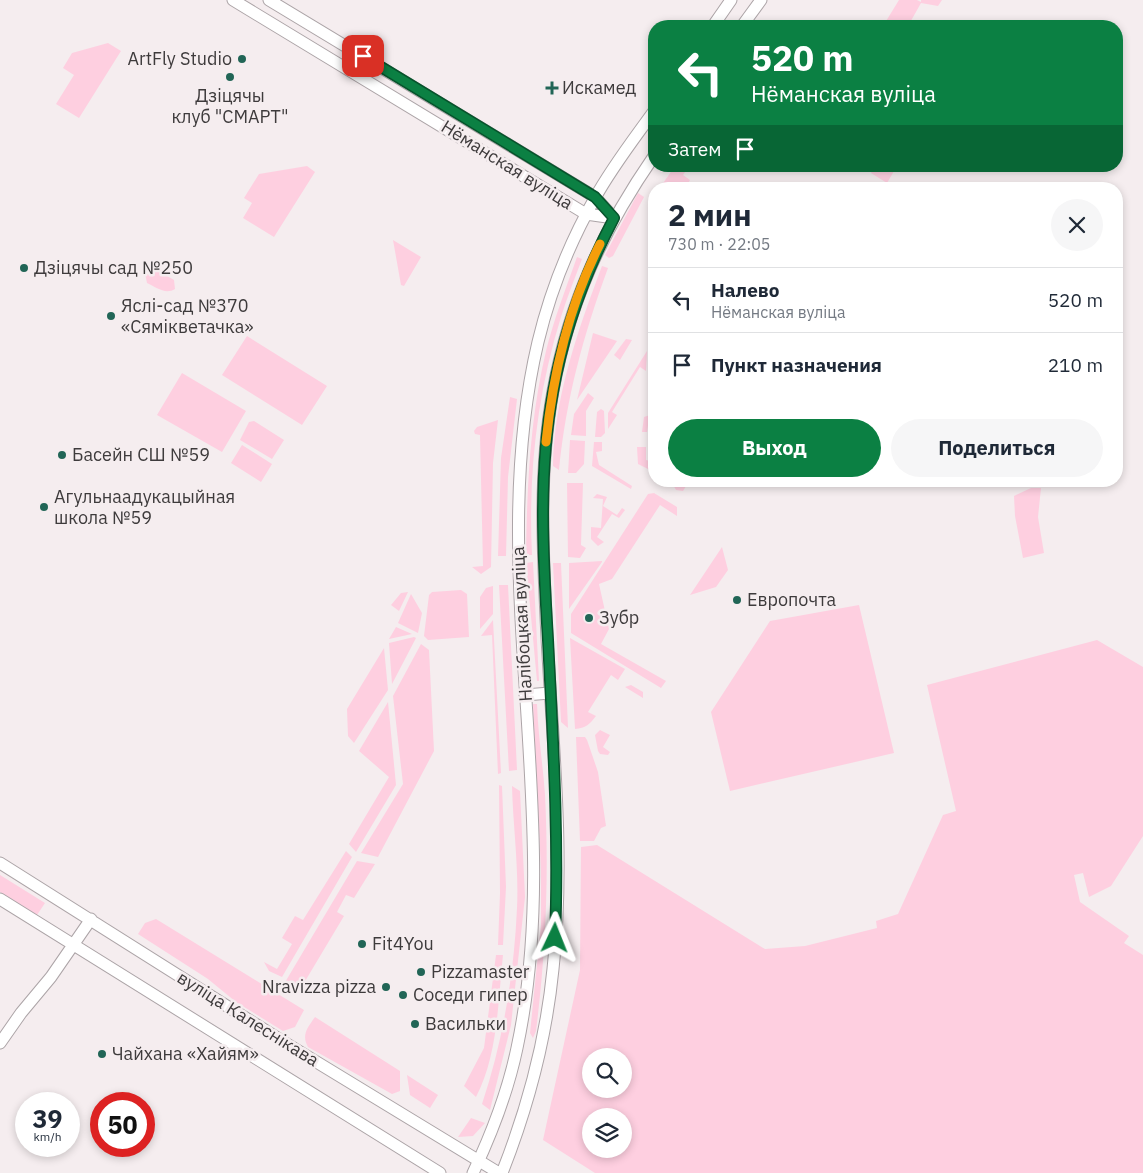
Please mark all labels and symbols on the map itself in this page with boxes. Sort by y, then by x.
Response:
pin [342,35,384,77]
place label: ArtFly Studio [127,47,232,70]
marker: ArtFly Studio [236,53,248,65]
marker: Дзіцячы клуб "СМАРТ" [224,71,236,83]
place label: Искамед [562,76,637,99]
marker: Искамед [546,82,558,94]
place label: Дзіцячы клуб "СМАРТ" [171,84,289,128]
street label: Нёманская вуліца [437,115,578,215]
place label: Дзіцячы сад №250 [34,256,193,279]
marker: Дзіцячы сад №250 [18,262,30,274]
place label: Яслі-сад №370 «Сямікветачка» [121,294,254,338]
marker: Яслі-сад №370 «Сямікветачка» [105,310,117,322]
place label: Басейн СШ №59 [72,443,210,466]
marker: Басейн СШ №59 [56,449,68,461]
place label: Агульнаадукацыйная школа №59 [54,485,235,529]
marker: Агульнаадукацыйная школа №59 [38,501,50,513]
street label: Налібоцкая вуліца [506,546,537,702]
place label: Европочта [747,588,836,611]
marker: Европочта [731,594,743,606]
place label: Зубр [599,606,639,629]
marker: Зубр [583,612,595,624]
position arrow [528,911,580,963]
place label: Fit4You [372,932,434,955]
marker: Fit4You [356,938,368,950]
place label: Pizzamaster [431,960,530,983]
street label: вуліца Калеснікава [173,966,324,1072]
marker: Pizzamaster [415,966,427,978]
place label: Nravizza pizza [262,975,376,998]
marker: Nravizza pizza [380,981,392,993]
place label: Соседи гипер [413,983,528,1006]
marker: Соседи гипер [397,989,409,1001]
place label: Васильки [425,1012,506,1035]
marker: Васильки [409,1018,421,1030]
place label: Чайхана «Хайям» [112,1042,259,1065]
marker: Чайхана «Хайям» [96,1048,108,1060]
speed limit sign: 50 [90,1092,155,1157]

